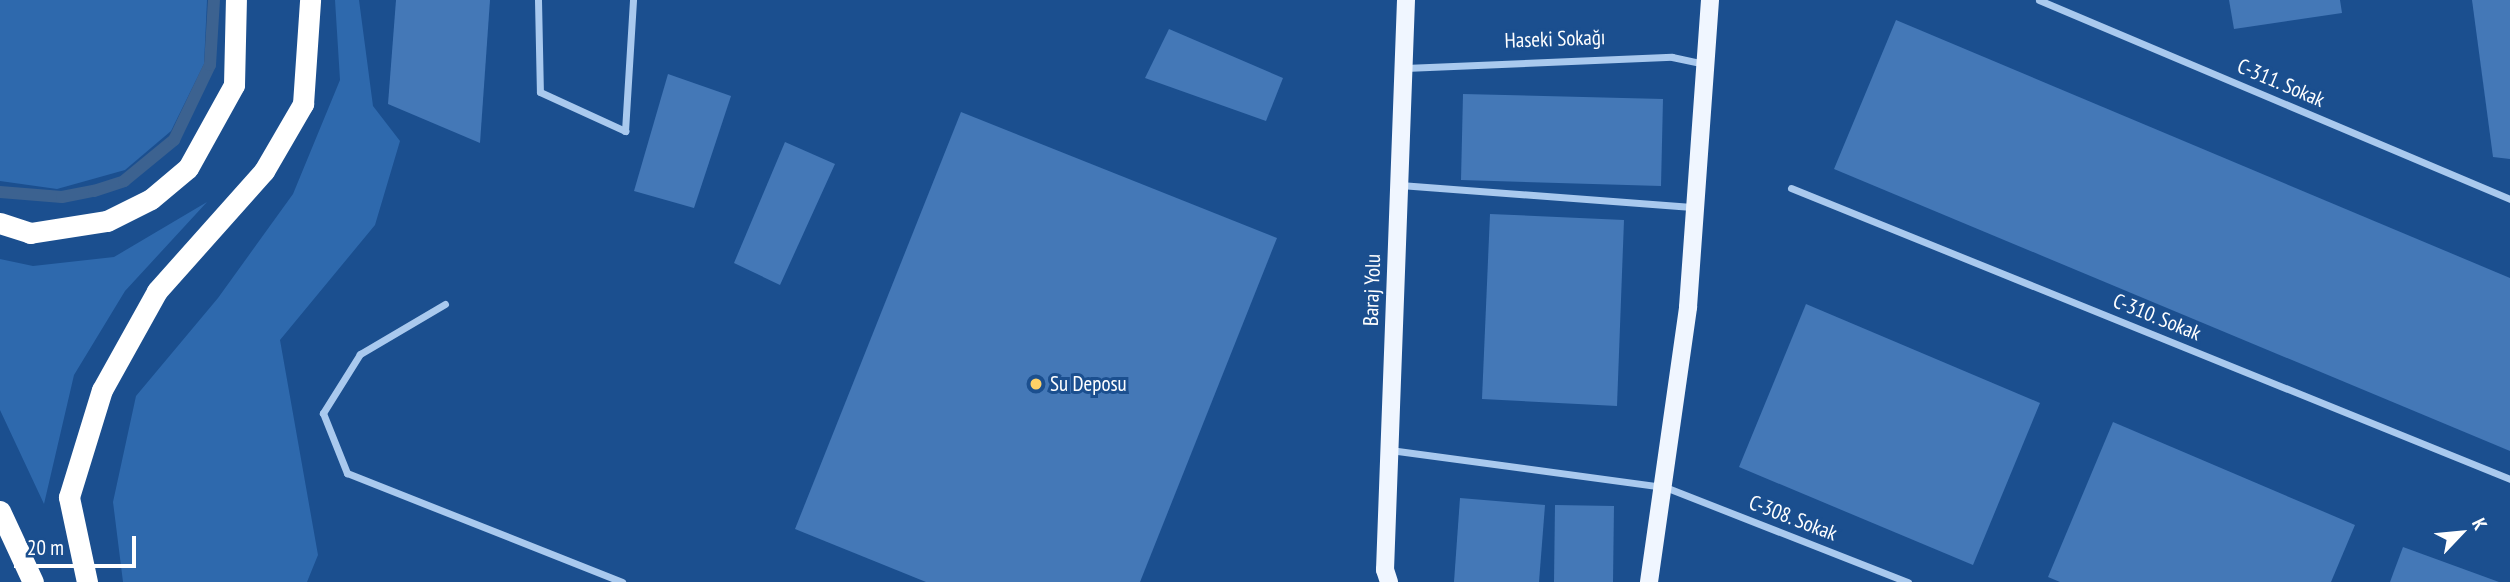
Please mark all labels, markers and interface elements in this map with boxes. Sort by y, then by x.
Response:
street label: Haseki Sokağı [1504,25,1606,53]
street label: C-311. Sokak [2233,53,2329,113]
street label: Baraj Yolu [1358,253,1386,327]
street label: C-310. Sokak [2109,288,2205,346]
place label: Su Deposu [1050,371,1127,397]
marker: Su Deposu [1028,376,1044,392]
street label: C-308. Sokak [1745,489,1841,547]
north arrow [2426,498,2496,568]
text: K [2467,514,2493,533]
scale bar [18,522,140,566]
text: 20 m [27,534,64,561]

